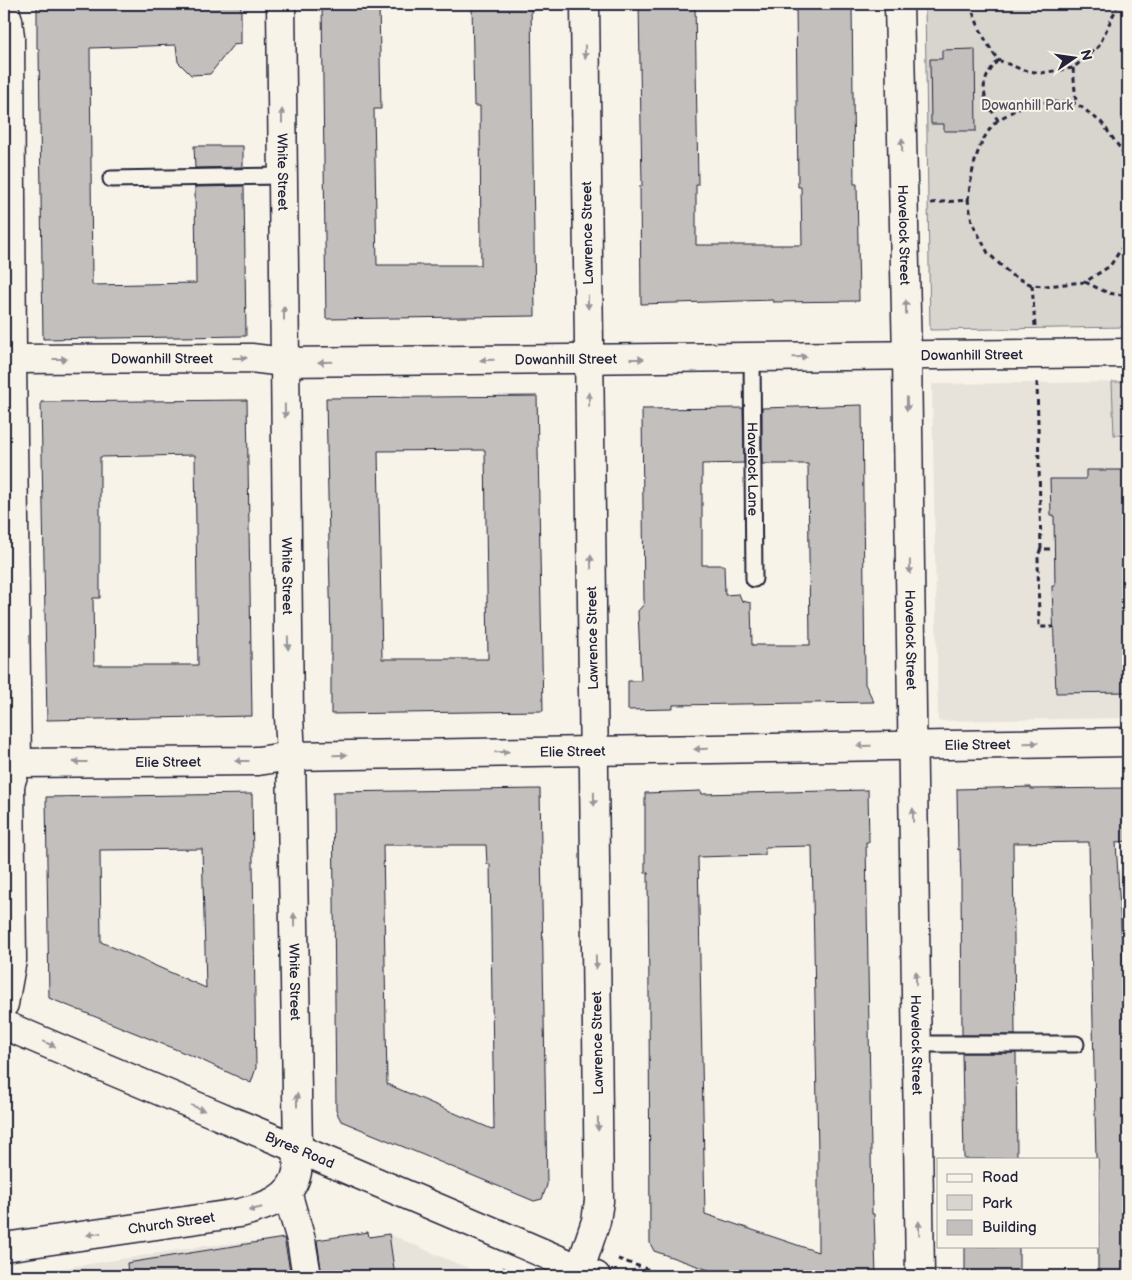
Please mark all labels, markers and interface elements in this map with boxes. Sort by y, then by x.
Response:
north arrow [1050,32,1100,82]
one-way arrow [582,45,590,61]
text: N [1077,48,1096,62]
park label: Dowanhill Park [981,97,1073,114]
one-way arrow [278,108,286,124]
street label: White Street [273,133,291,212]
one-way arrow [898,136,906,152]
street label: Lawrence Street [578,180,597,285]
street label: Havelock Street [894,185,913,286]
one-way arrow [584,295,592,311]
one-way arrow [901,299,909,315]
one-way arrow [280,305,288,321]
street label: Dowanhill Street [920,346,1024,364]
street label: Dowanhill Street [111,350,214,368]
street label: Dowanhill Street [514,350,618,369]
one-way arrow [792,353,808,361]
one-way arrow [233,354,249,362]
one-way arrow [53,355,69,363]
one-way arrow [629,355,645,363]
one-way arrow [479,356,495,364]
one-way arrow [316,358,332,366]
one-way arrow [585,391,593,407]
one-way arrow [904,397,912,413]
one-way arrow [281,403,289,419]
street label: Havelock Lane [744,422,761,516]
street label: White Street [278,537,296,616]
one-way arrow [587,553,595,569]
one-way arrow [906,559,914,575]
street label: Lawrence Street [583,585,602,690]
street label: Havelock Street [901,590,920,691]
one-way arrow [284,636,292,652]
street label: Elie Street [944,736,1011,754]
one-way arrow [1023,739,1039,747]
one-way arrow [855,742,871,750]
street label: Elie Street [539,743,606,761]
one-way arrow [693,745,709,753]
one-way arrow [494,748,510,756]
one-way arrow [332,751,348,759]
street label: Elie Street [135,753,202,771]
one-way arrow [234,757,250,765]
one-way arrow [72,758,88,766]
one-way arrow [590,791,598,807]
one-way arrow [909,807,917,823]
one-way arrow [290,911,298,927]
street label: White Street [285,943,304,1021]
one-way arrow [592,954,600,970]
one-way arrow [912,969,920,985]
street label: Lawrence Street [588,990,607,1095]
street label: Havelock Street [907,995,925,1096]
one-way arrow [41,1040,56,1048]
one-way arrow [293,1091,301,1107]
one-way arrow [191,1104,206,1112]
one-way arrow [594,1116,602,1132]
street label: Byres Road [262,1128,337,1172]
legend [937,1158,1100,1248]
text: Road [982,1168,1018,1187]
text: Park [982,1194,1013,1213]
one-way arrow [247,1205,262,1213]
street label: Church Street [127,1209,217,1238]
text: Building [982,1218,1037,1237]
one-way arrow [915,1219,923,1235]
one-way arrow [86,1230,102,1238]

